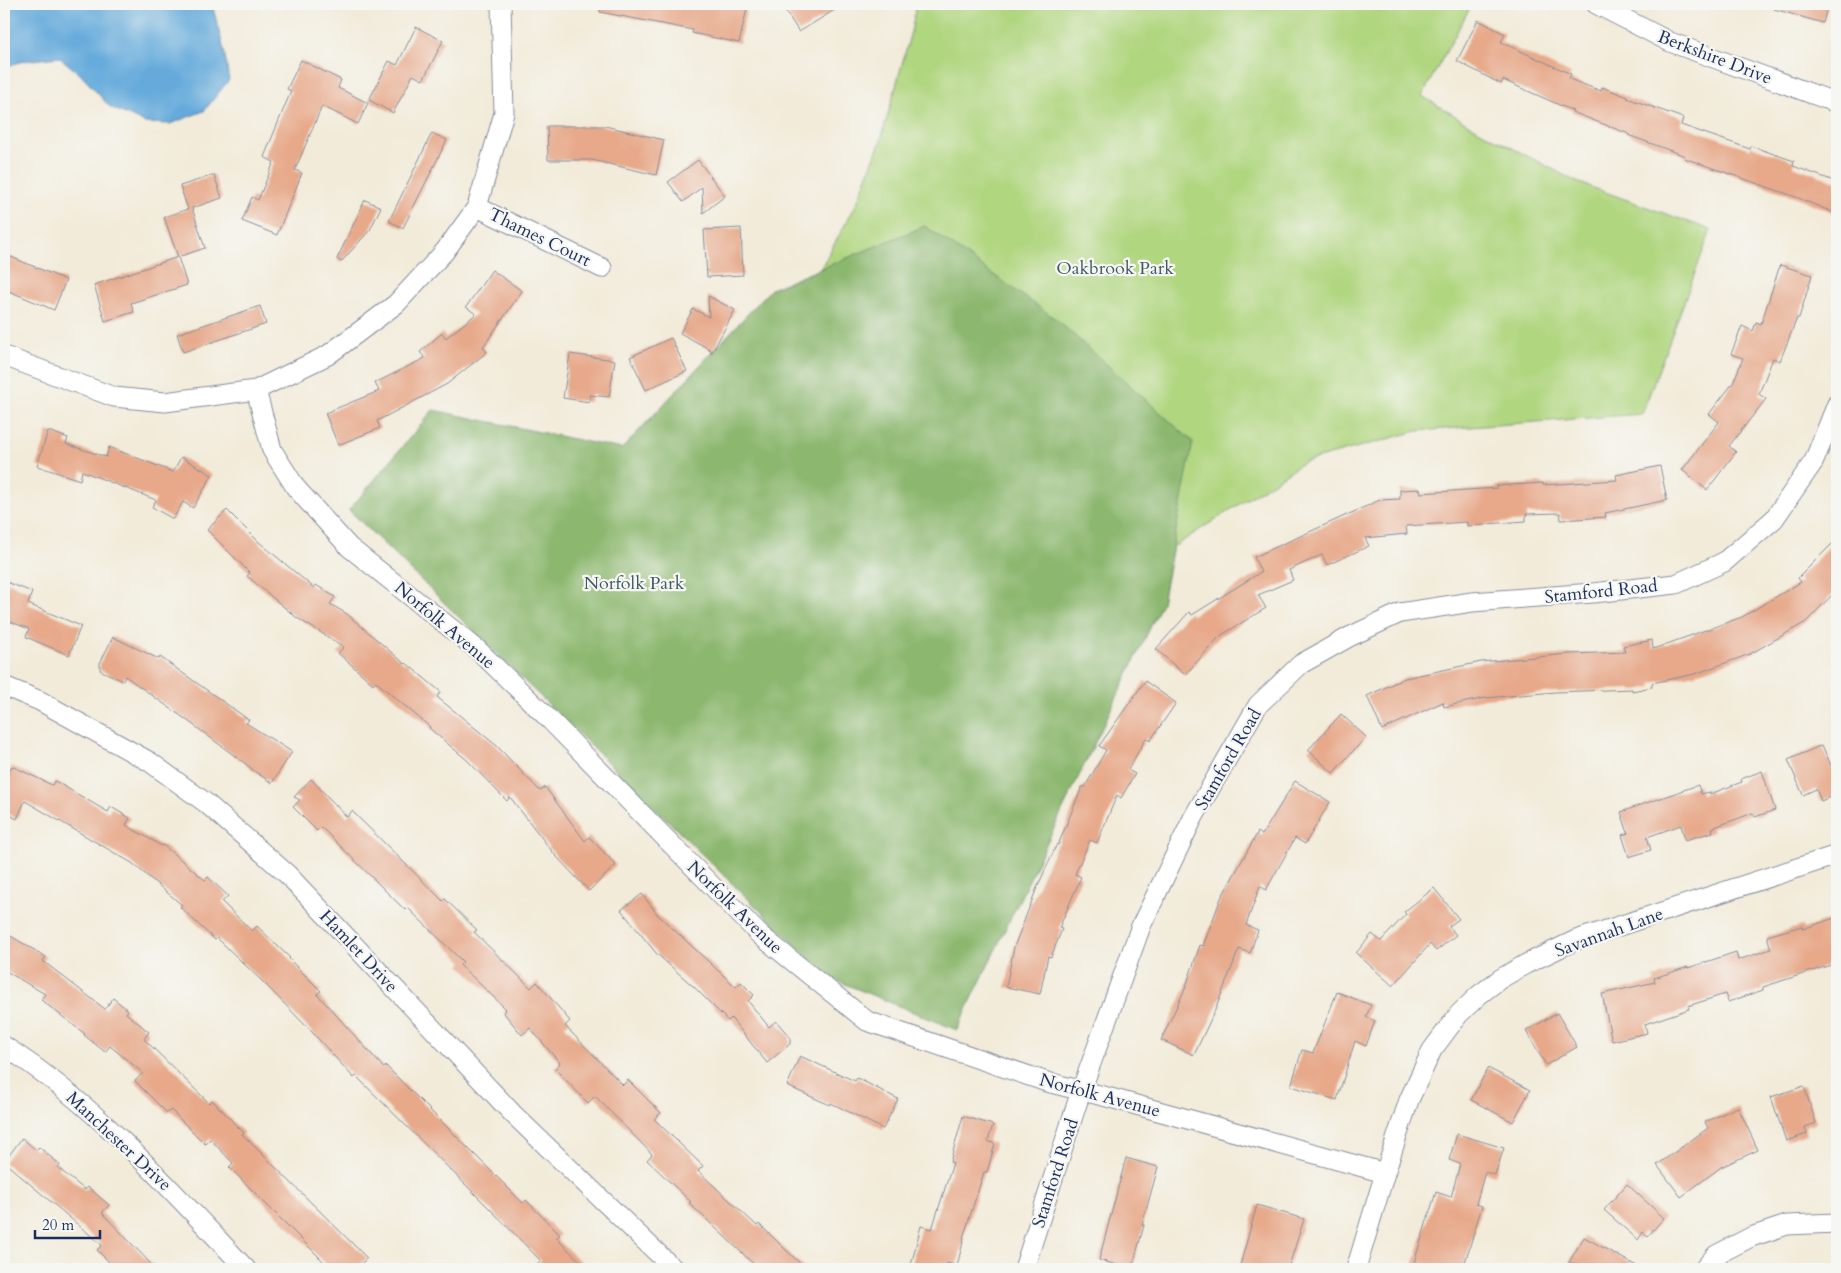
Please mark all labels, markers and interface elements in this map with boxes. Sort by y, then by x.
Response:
street label: Berkshire Drive [1654,24,1776,91]
street label: Thames Court [485,202,595,273]
park label: Oakbrook Park [1056,256,1174,281]
park label: Norfolk Park [584,571,685,596]
street label: Stamford Road [1543,573,1659,610]
street label: Norfolk Avenue [389,576,500,675]
street label: Stamford Road [1189,704,1268,815]
street label: Norfolk Avenue [681,855,788,960]
street label: Savannah Lane [1551,901,1667,964]
street label: Hamlet Drive [314,904,404,998]
street label: Norfolk Avenue [1037,1067,1163,1124]
street label: Manchester Drive [60,1086,177,1197]
street label: Stamford Road [1026,1115,1085,1231]
scale bar [35,1208,100,1240]
text: 20 m [42,1215,74,1235]

